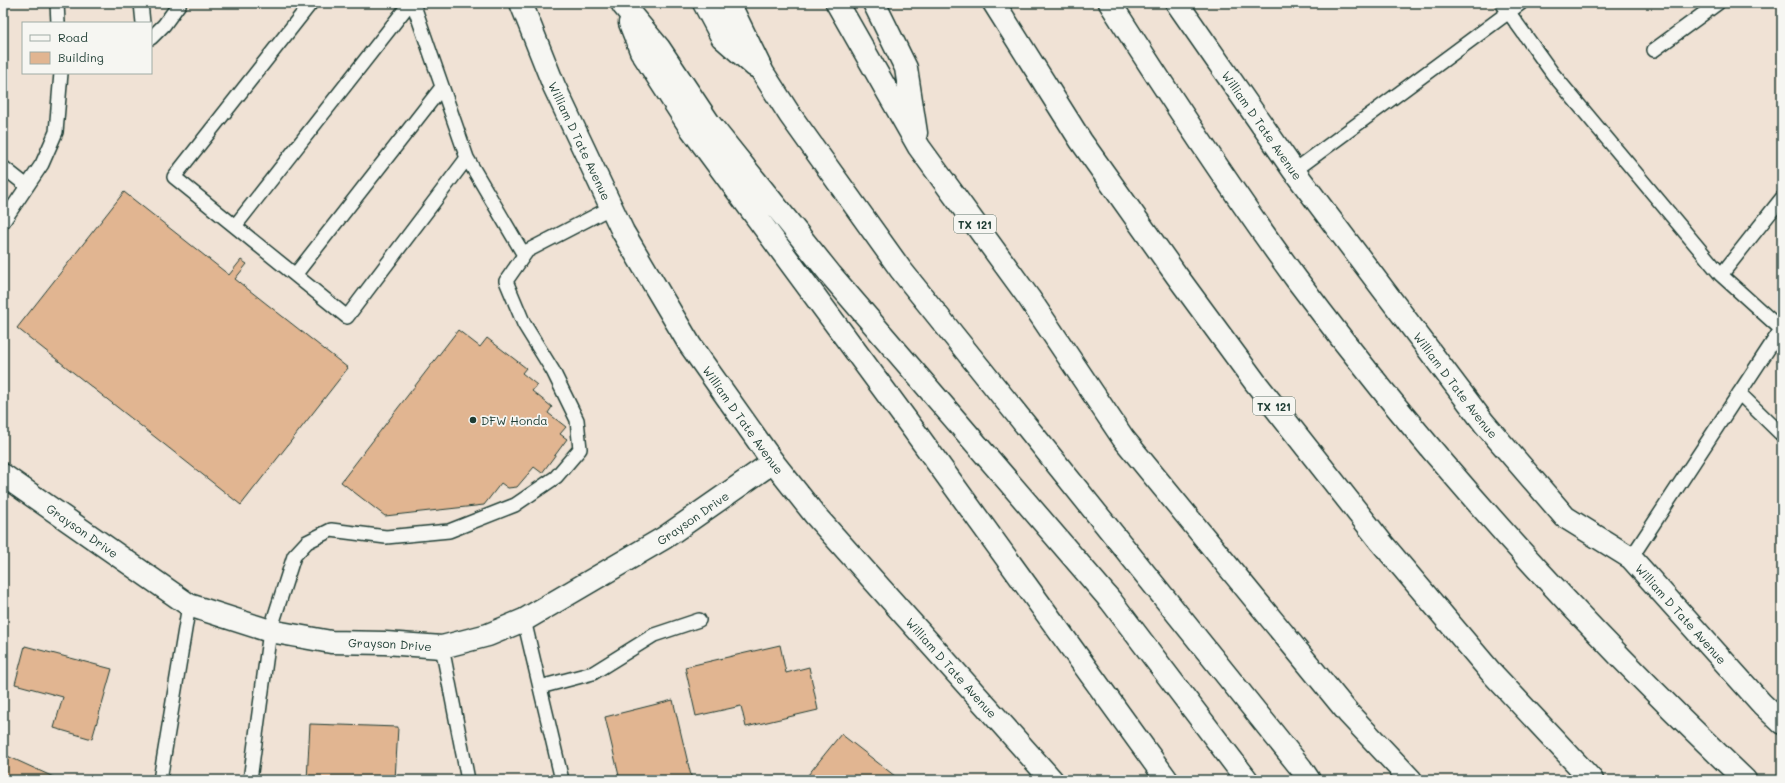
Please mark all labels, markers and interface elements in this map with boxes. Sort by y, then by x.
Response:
legend [22,22,152,74]
text: Road [58,29,88,45]
text: Building [58,49,104,65]
street label: William D Tate Avenue [1219,68,1306,183]
street label: William D Tate Avenue [545,79,615,203]
road number: TX 121 [954,215,996,233]
street label: William D Tate Avenue [1410,329,1501,441]
street label: William D Tate Avenue [699,363,787,477]
road number: TX 121 [1253,397,1295,415]
place label: DFW Honda [481,412,548,428]
marker: DFW Honda [468,415,478,425]
street label: Grayson Drive [654,487,732,548]
street label: Grayson Drive [44,500,121,561]
street label: William D Tate Avenue [1632,560,1730,667]
street label: William D Tate Avenue [902,614,1001,721]
street label: Grayson Drive [348,634,432,654]

